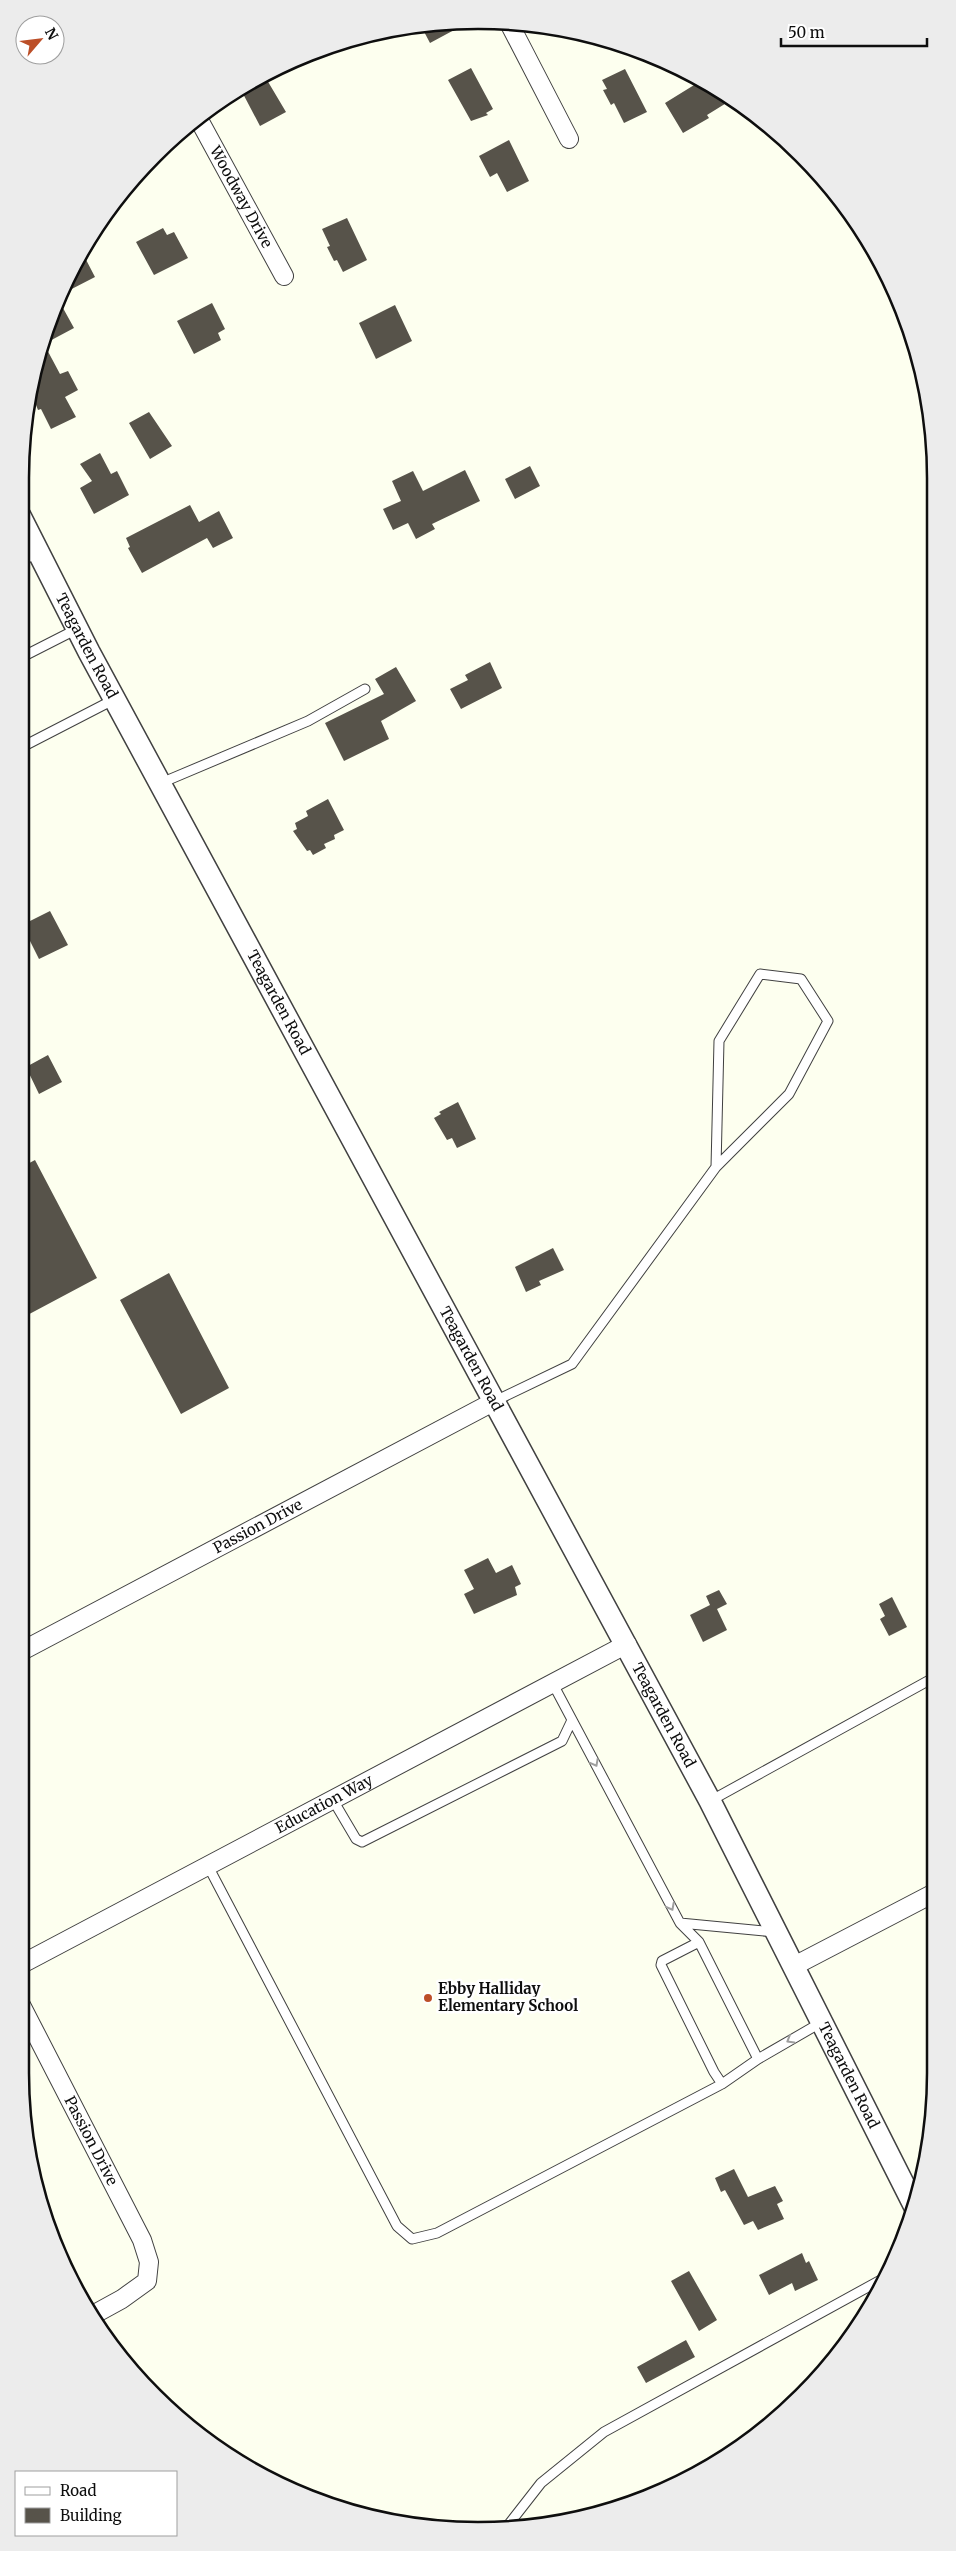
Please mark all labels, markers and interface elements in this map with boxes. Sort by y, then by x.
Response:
north arrow [15,15,65,65]
scale bar [781,15,927,47]
text: 50 m [788,23,825,42]
text: N [41,25,62,43]
street label: Woodway Drive [206,142,277,251]
street label: Teagarden Road [52,590,122,702]
street label: Teagarden Road [243,947,315,1058]
street label: Teagarden Road [436,1303,507,1414]
street label: Passion Drive [210,1494,306,1557]
street label: Teagarden Road [628,1659,700,1771]
one-way arrow [589,1758,599,1767]
street label: Education Way [272,1770,376,1837]
one-way arrow [665,1902,675,1911]
place label: Ebby Halliday Elementary School [438,1979,578,2015]
marker: Ebby Halliday Elementary School [422,1992,434,2004]
street label: Teagarden Road [814,2019,884,2131]
one-way arrow [787,2034,796,2044]
street label: Passion Drive [60,2093,122,2189]
legend [15,2471,178,2536]
text: Road [60,2481,96,2500]
text: Building [60,2506,122,2525]

